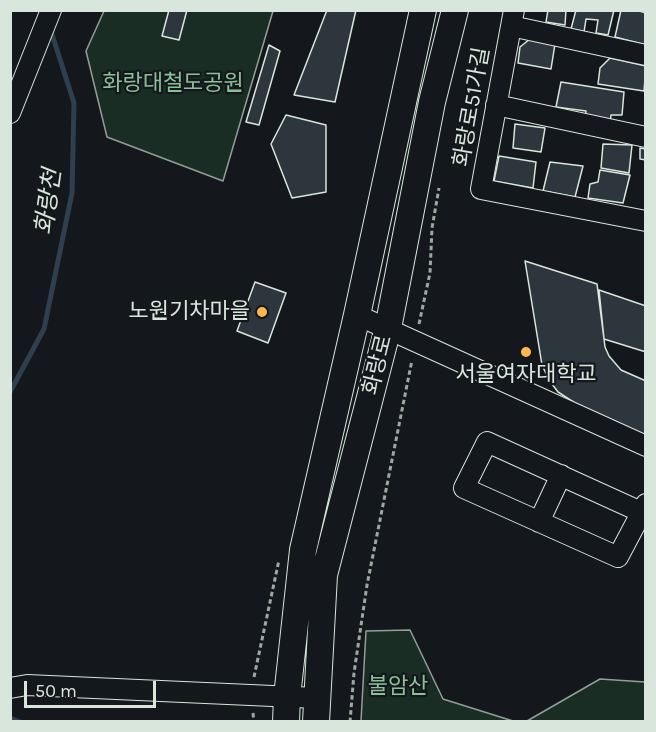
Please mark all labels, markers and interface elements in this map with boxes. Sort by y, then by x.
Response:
street label: 화랑로51가길 [449,45,495,169]
park label: 화랑대철도공원 [102,71,244,97]
water label: 화랑천 [30,167,68,237]
place label: 노원기차마을 [129,299,250,325]
marker: 노원기차마을 [255,305,269,319]
street label: 화랑로 [358,332,398,398]
marker: 서울여자대학교 [519,345,533,359]
place label: 서울여자대학교 [455,362,597,388]
scale bar [27,669,159,707]
park label: 불암산 [368,674,428,700]
text: 50 m [35,680,77,702]

